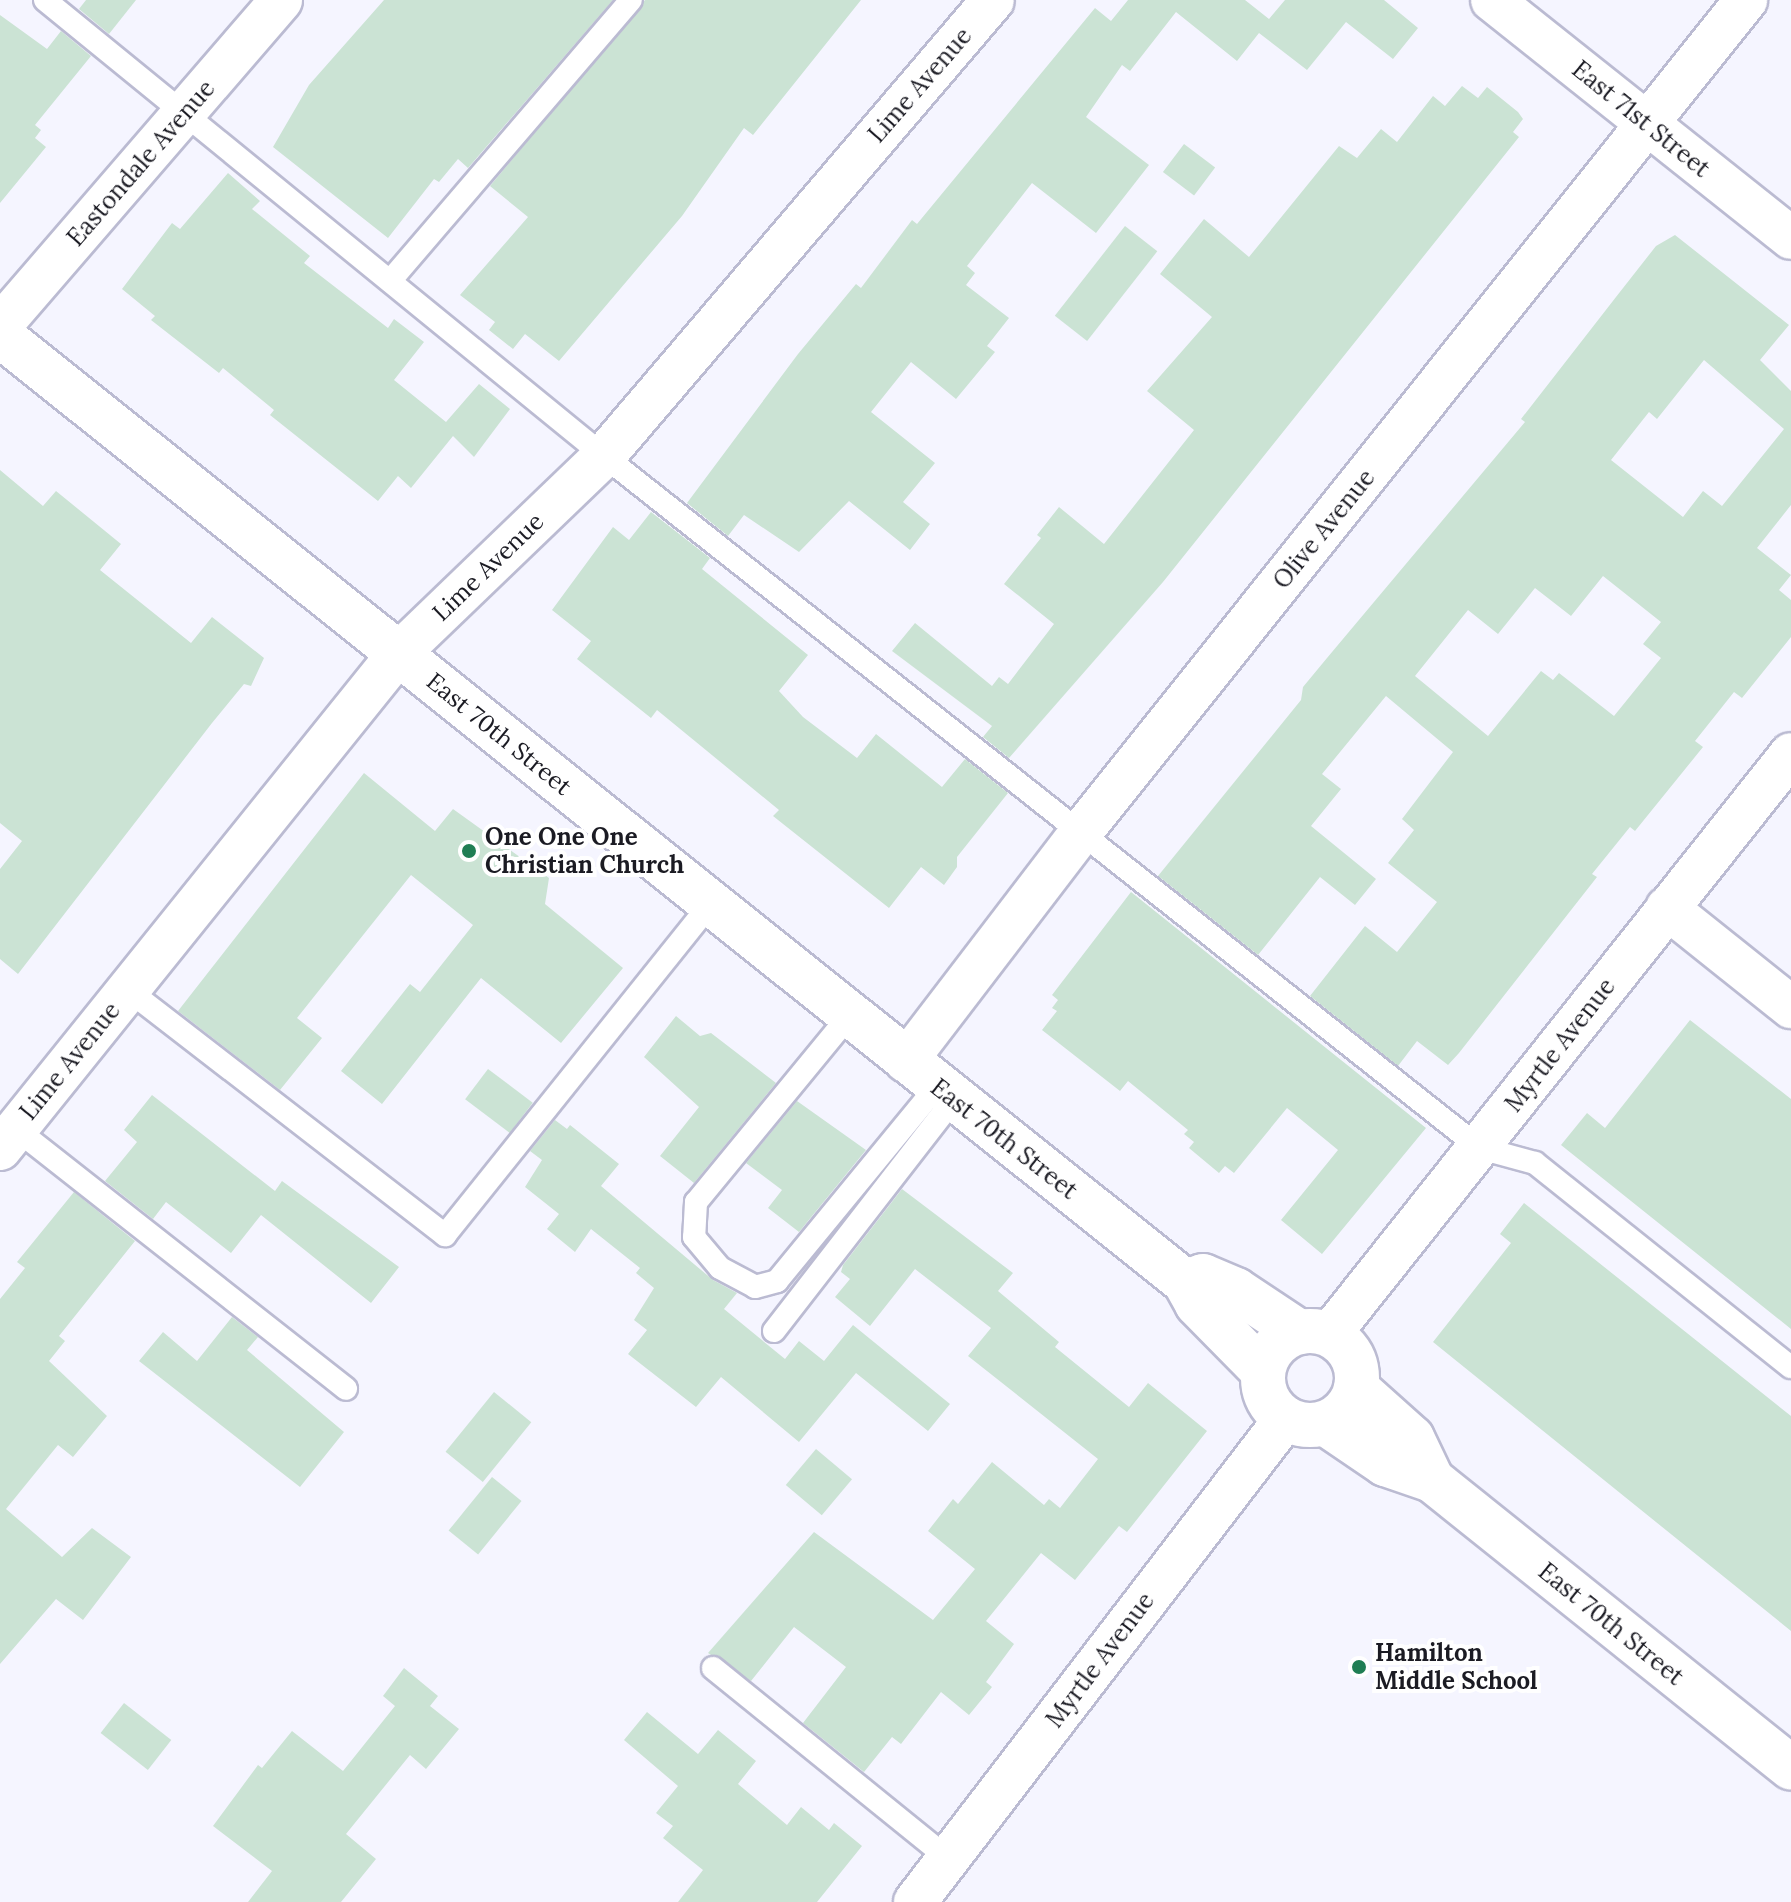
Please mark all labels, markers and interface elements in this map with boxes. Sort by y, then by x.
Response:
street label: Lime Avenue [862,22,978,148]
street label: East 71st Street [1566,55,1716,183]
street label: Eastondale Avenue [61,74,221,252]
street label: Olive Avenue [1267,464,1381,594]
street label: Lime Avenue [427,507,549,627]
street label: East 70th Street [421,667,577,801]
place label: One One One Christian Church [485,823,684,879]
marker: One One One Christian Church [460,842,478,860]
street label: Myrtle Avenue [1499,973,1621,1117]
street label: Lime Avenue [14,996,126,1126]
street label: East 70th Street [925,1073,1083,1205]
street label: East 70th Street [1533,1557,1689,1691]
street label: Myrtle Avenue [1040,1587,1160,1733]
place label: Hamilton Middle School [1375,1639,1538,1695]
marker: Hamilton Middle School [1350,1658,1368,1676]

